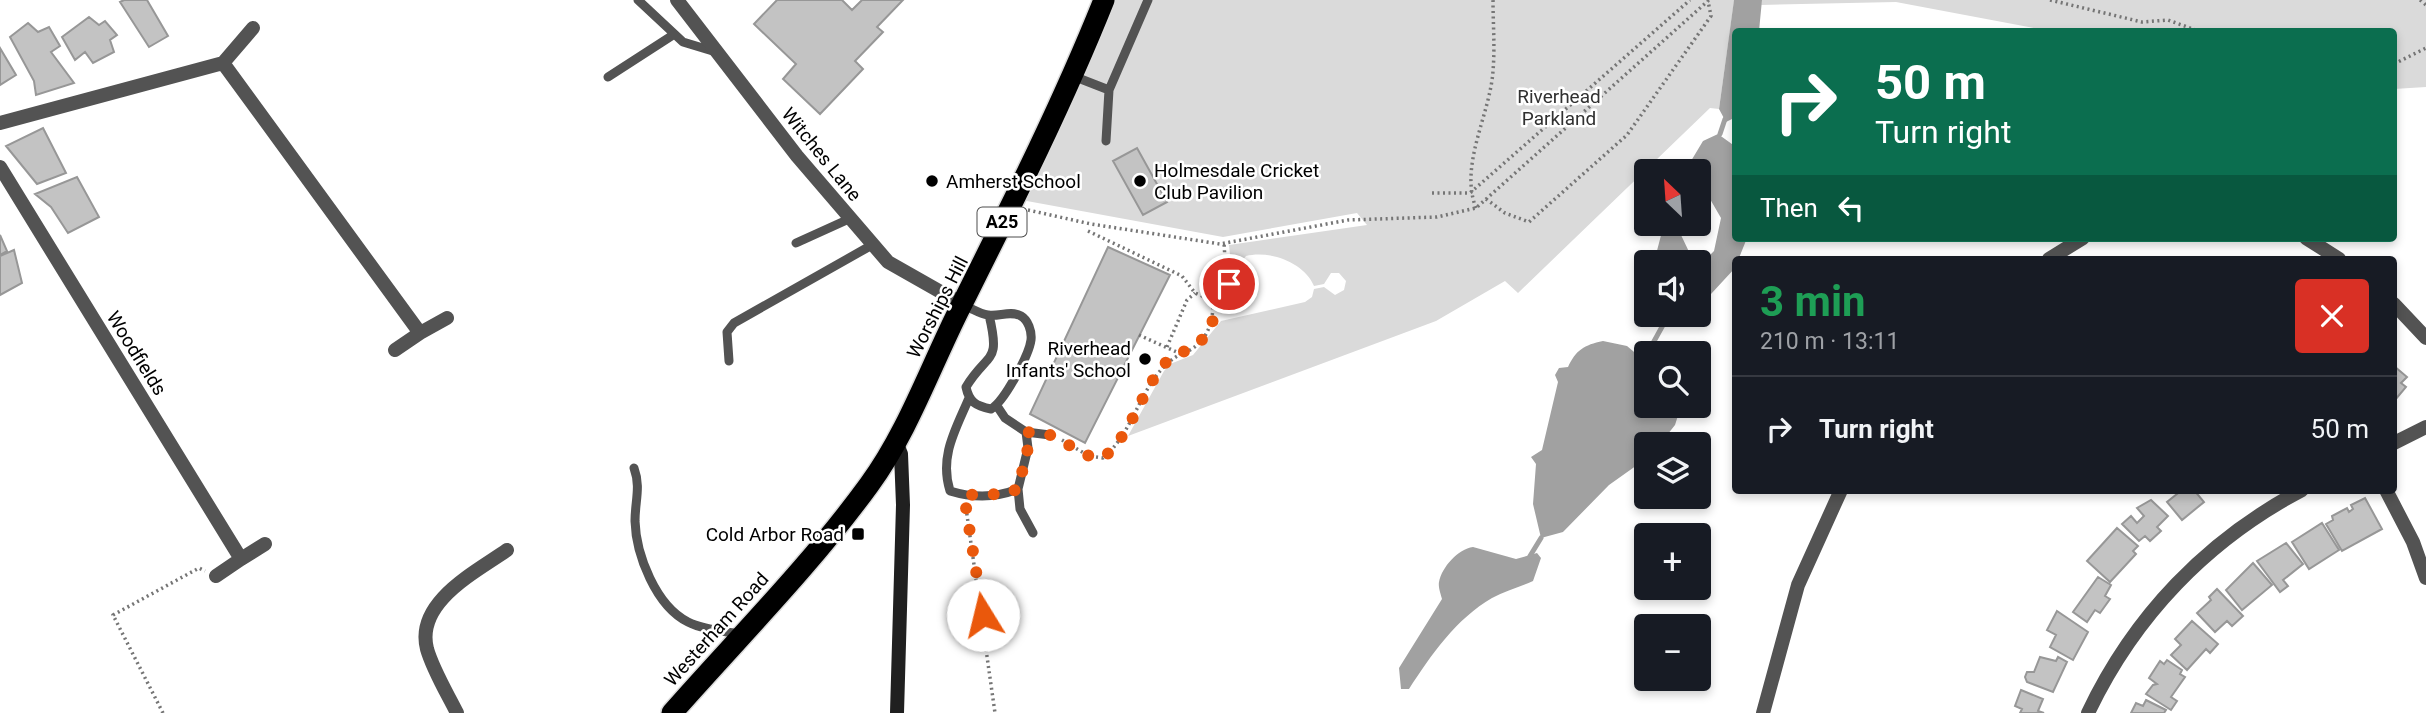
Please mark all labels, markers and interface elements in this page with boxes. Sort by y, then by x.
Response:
text: 50 m [1875,54,1986,111]
icon: right [1760,56,1851,147]
park label: Riverhead Parkland [1517,85,1601,130]
street label: Witches Lane [777,103,866,206]
text: Turn right [1875,113,2011,151]
place label: Holmesdale Cricket Club Pavilion [1154,159,1319,204]
north arrow [1634,159,1712,236]
map controls [1634,159,1711,691]
place label: Amherst School [946,170,1081,193]
marker: Amherst School [924,173,940,189]
marker: Holmesdale Cricket Club Pavilion [1132,173,1148,189]
icon: left [1832,189,1870,227]
text: Then [1760,193,1818,223]
road number: A25 [978,208,1026,236]
button: sound [1634,250,1711,327]
street label: Worships Hill [902,252,973,362]
pin [1199,254,1259,314]
icon: arrive [1210,265,1248,303]
text: 3 min [1760,277,1866,326]
button: close [2295,279,2369,353]
street label: Woodfields [102,307,171,400]
text: 210 m · 13:11 [1760,328,1899,355]
place label: Riverhead Infants' School [1006,337,1131,382]
button: search [1634,341,1711,418]
marker: Riverhead Infants' School [1137,351,1153,367]
icon: right [1760,410,1798,448]
text: Turn right [1819,414,1934,444]
text: 50 m [2311,414,2369,444]
button: layers [1634,432,1711,509]
place label: Cold Arbor Road [706,523,844,546]
button: + [1634,523,1711,600]
marker: Cold Arbor Road [850,526,866,542]
street label: Westerham Road [659,568,773,691]
position arrow [946,578,1020,652]
button: − [1634,614,1711,691]

